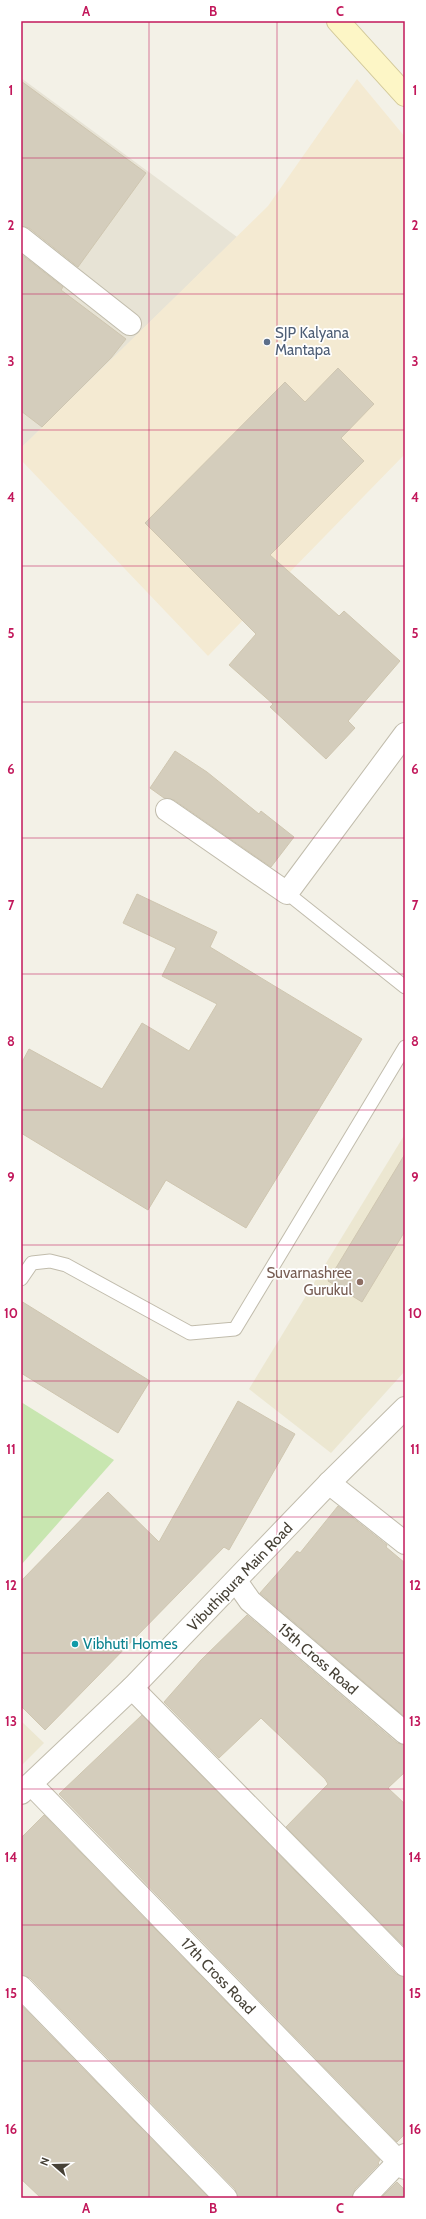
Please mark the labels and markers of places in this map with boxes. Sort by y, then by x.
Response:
place label: SJP Kalyana Mantapa [275,324,350,359]
marker: SJP Kalyana Mantapa [262,337,272,347]
place label: Suvarnashree Gurukul [266,1264,352,1299]
marker: Suvarnashree Gurukul [355,1277,365,1287]
place label: Vibhuti Homes [83,1635,178,1653]
marker: Vibhuti Homes [70,1639,80,1649]

